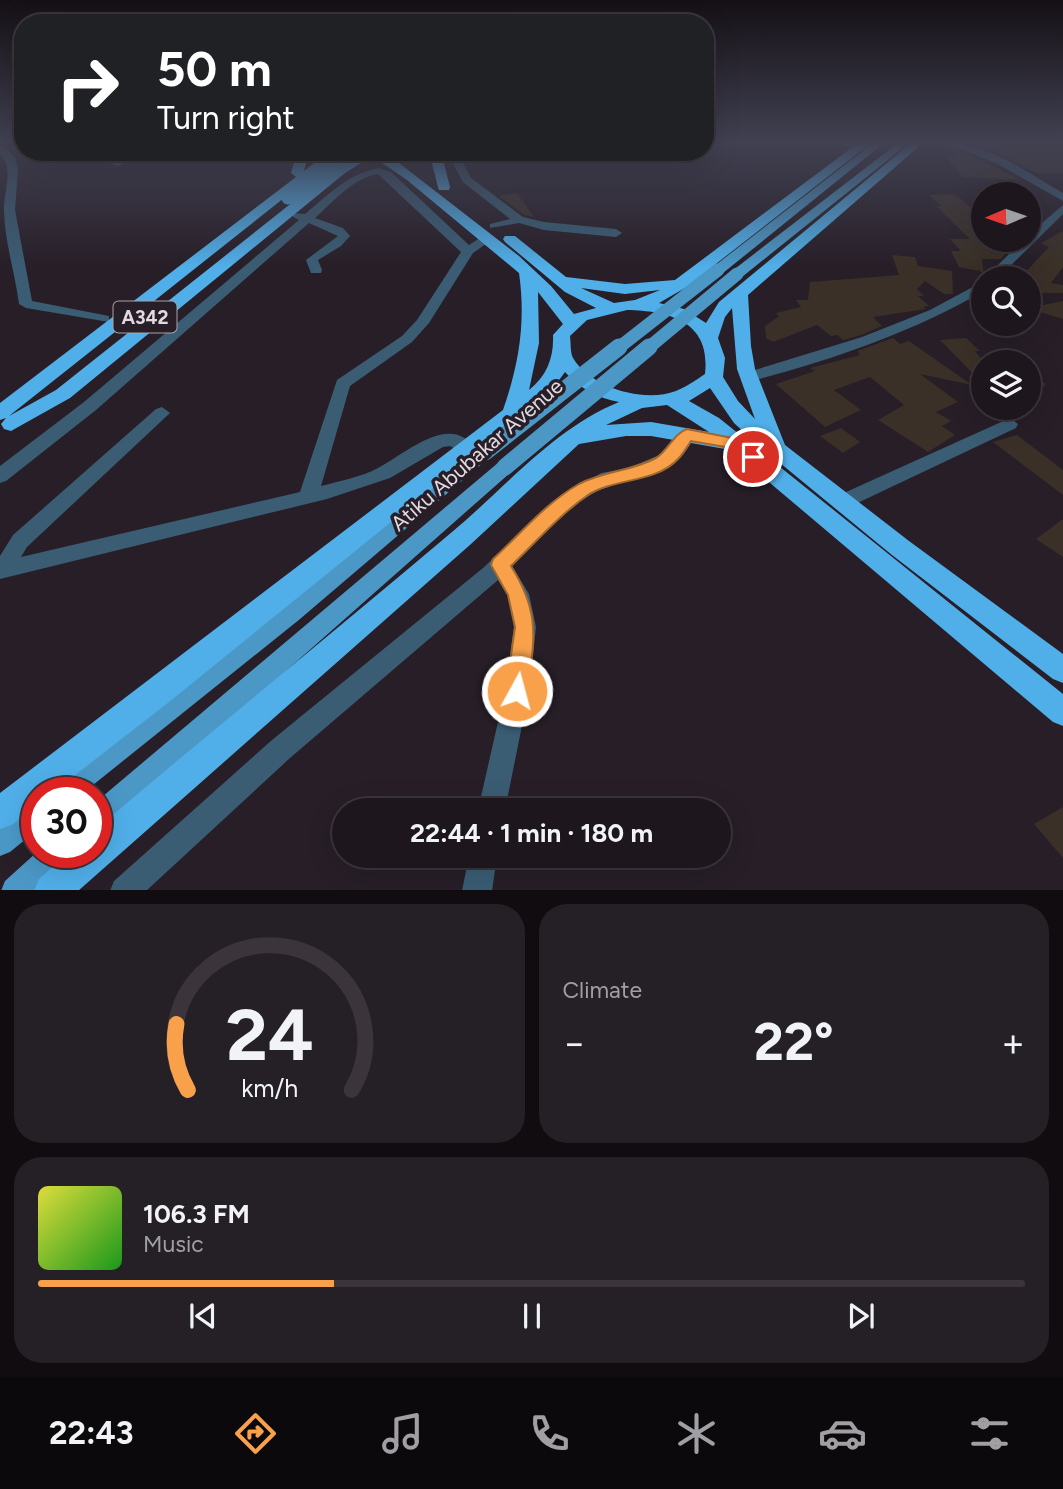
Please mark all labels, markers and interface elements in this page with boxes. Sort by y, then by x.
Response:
text: 50 m [157,39,272,98]
icon: right [42,42,133,133]
text: Turn right [157,99,295,137]
north arrow [971,182,1041,252]
map controls [971,182,1041,420]
button: search [971,266,1041,336]
road number: A342 [114,302,176,332]
button: layers [971,350,1041,420]
street label: Atiku Abubakar Avenue [386,373,568,536]
pin [723,427,783,487]
icon: arrive [734,438,772,476]
position arrow [480,654,554,728]
speed limit sign: 30 [21,777,112,868]
text: 22:44 · 1 min · 180 m [410,817,653,849]
text: Climate [563,976,642,1004]
text: 24 [225,991,313,1078]
text: 22° [754,1011,834,1073]
text: − [563,1020,586,1066]
text: + [1001,1020,1025,1066]
text: km/h [241,1072,298,1102]
text: 106.3 FM [143,1198,250,1230]
text: Music [143,1230,204,1258]
icon: previous [184,1297,222,1335]
icon: pause [513,1297,551,1335]
icon: next [842,1297,880,1335]
icon: directions [231,1409,280,1458]
icon: music [378,1409,427,1458]
icon: phone [525,1409,574,1458]
icon: climate [672,1409,721,1458]
icon: car [818,1409,867,1458]
icon: filters [965,1409,1014,1458]
text: 22:43 [49,1414,134,1452]

